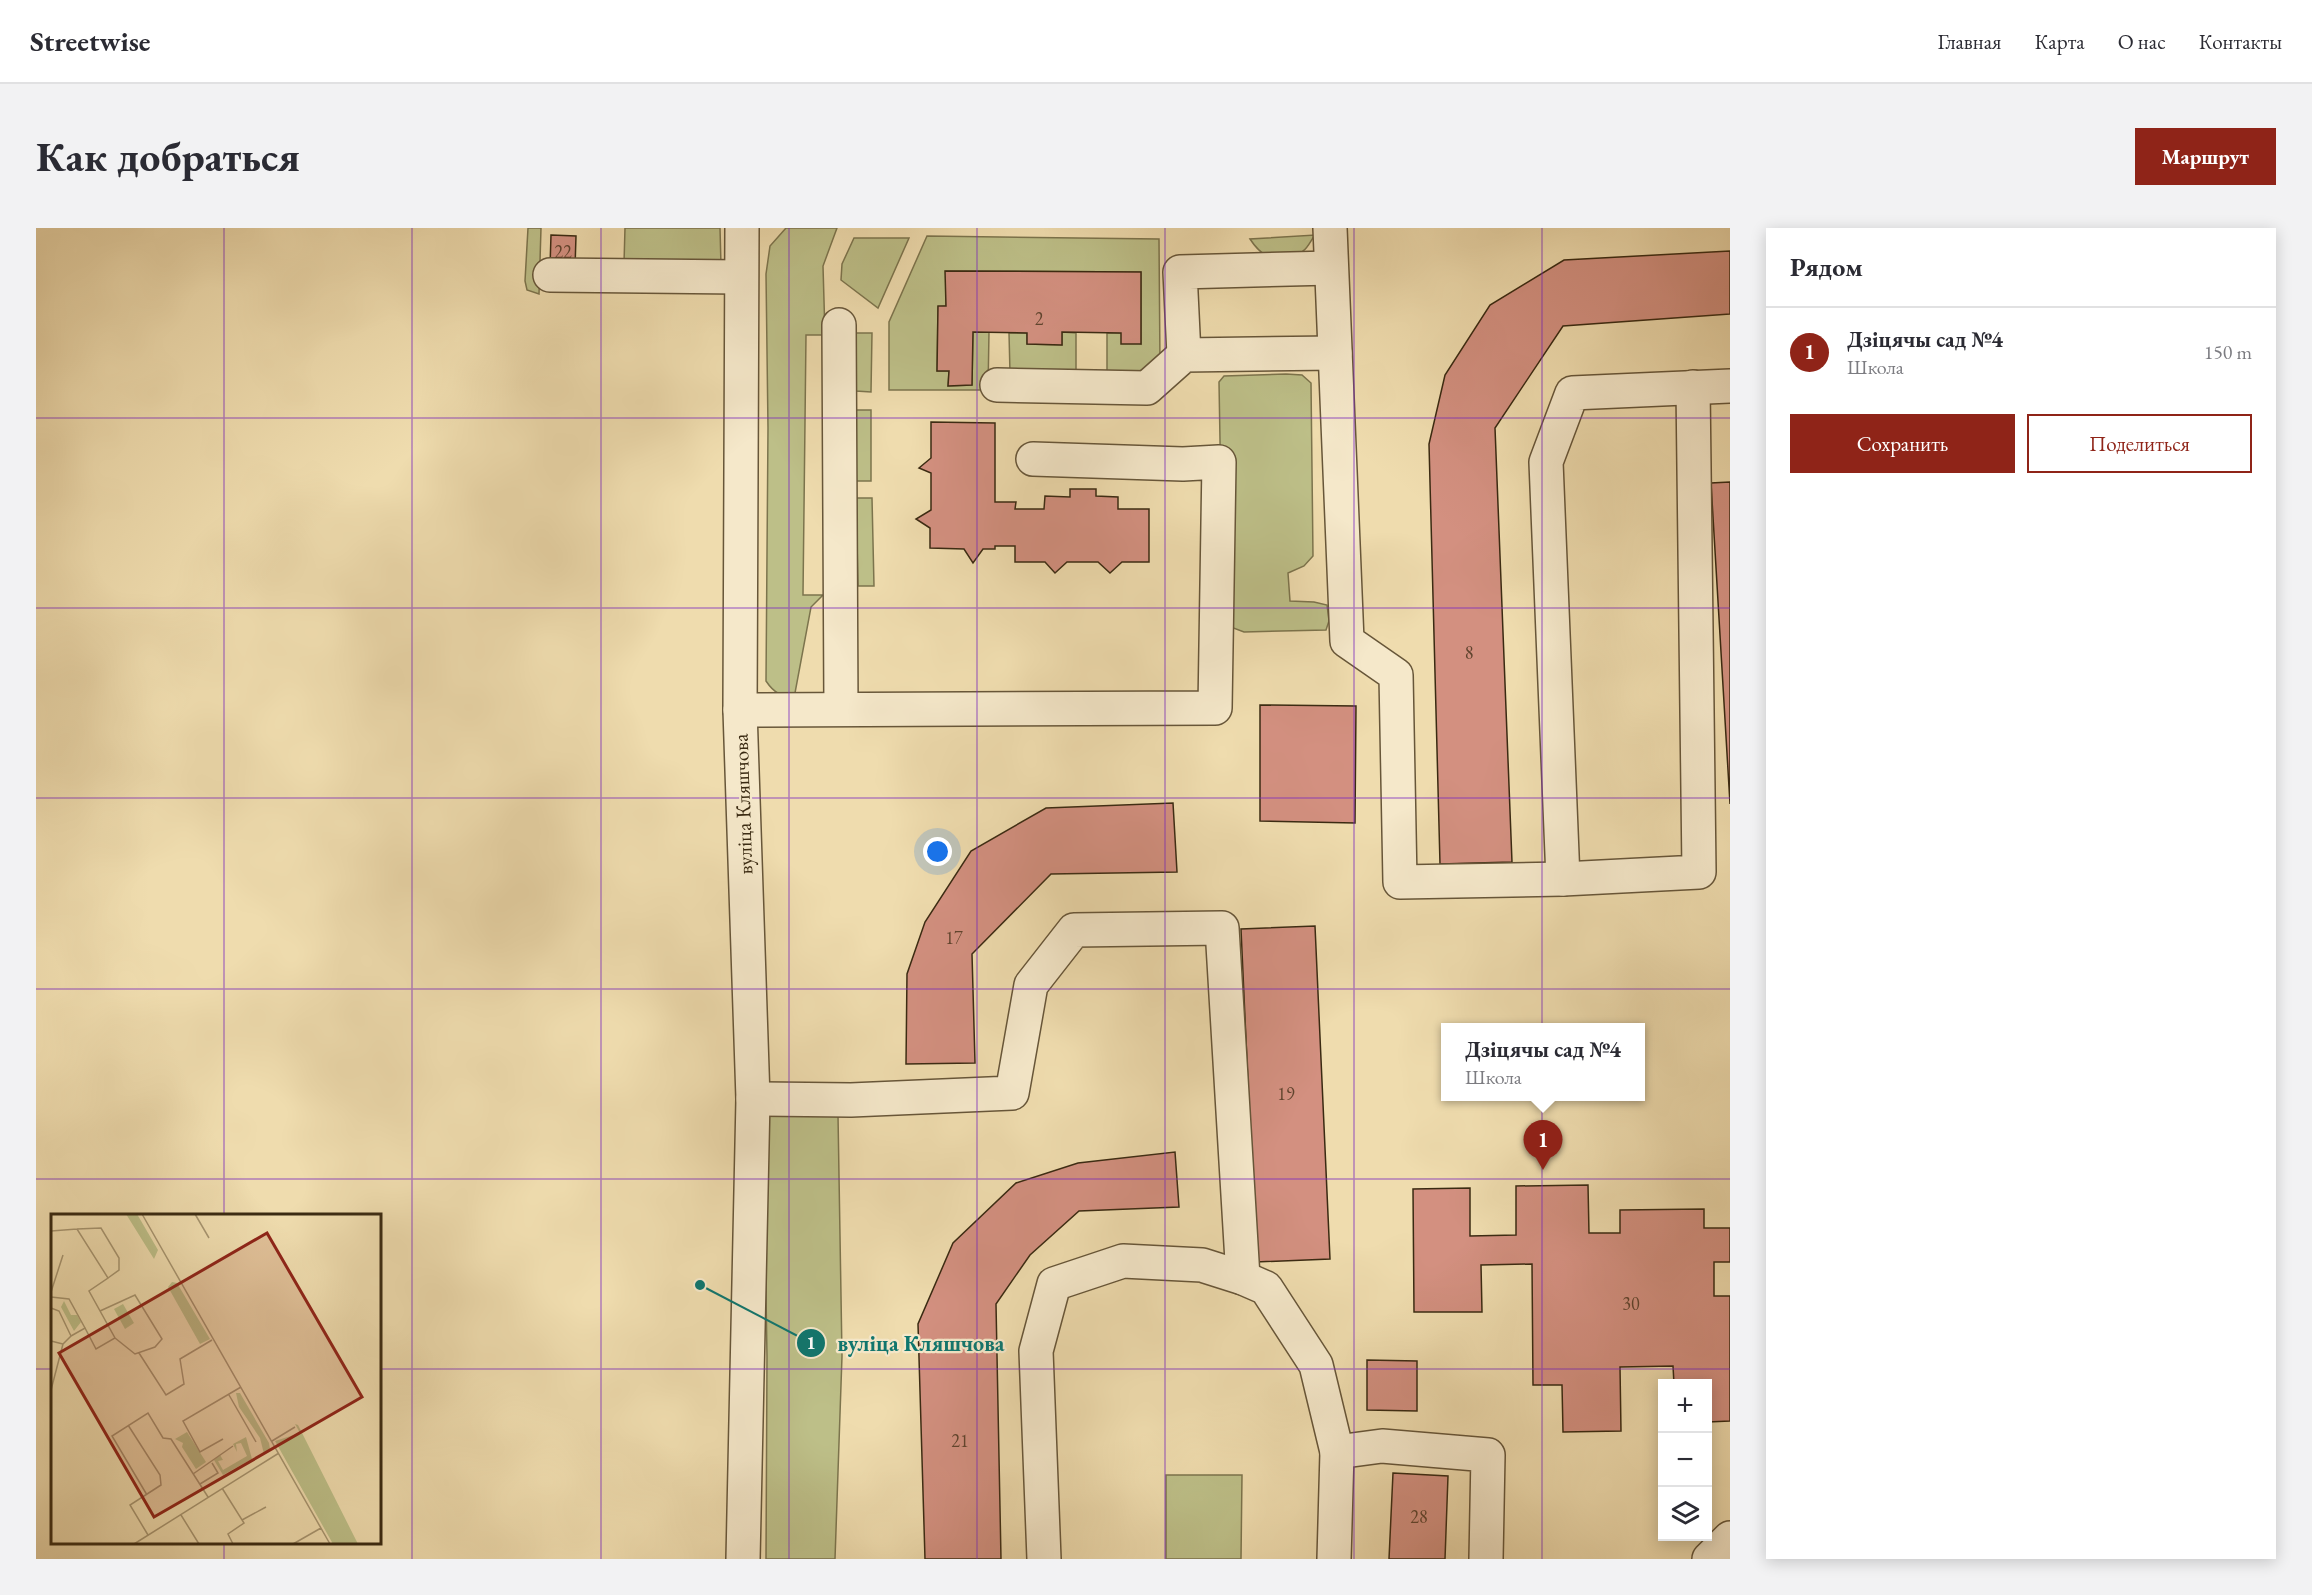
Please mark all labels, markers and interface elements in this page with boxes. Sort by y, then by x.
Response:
text: Streetwise [30,23,150,59]
text: Главная [1937,28,2001,55]
text: Карта [2034,28,2085,55]
text: О нас [2118,28,2166,55]
text: Контакты [2199,28,2282,55]
button: Маршрут [2135,128,2276,185]
text: Как добраться [36,129,300,184]
house number: 22 [554,240,572,263]
text: Рядом [1790,250,1863,284]
house number: 2 [1035,307,1044,330]
text: Дзіцячы сад №4 [1847,325,2003,354]
text: 1 [1804,339,1815,365]
text: 150 m [2204,339,2252,365]
text: Школа [1847,354,1904,380]
button: Сохранить [1790,414,2015,473]
button: Поделиться [2027,414,2252,473]
house number: 8 [1465,641,1473,664]
street label: вуліца Кляшчова [727,733,758,875]
your location [923,837,952,866]
house number: 17 [945,926,963,949]
popup [1441,1023,1645,1101]
text: Дзіцячы сад №4 [1465,1035,1621,1064]
text: Школа [1465,1064,1522,1090]
house number: 19 [1277,1082,1295,1105]
pin: 1 [1524,1120,1562,1170]
inset map [51,1214,381,1544]
house number: 30 [1622,1292,1640,1315]
callout: вуліца Кляшчова [796,1323,1017,1363]
text: вуліца Кляшчова [838,1329,1005,1358]
text: 1 [806,1331,816,1354]
map controls [1658,1379,1712,1541]
button: + [1658,1379,1712,1433]
house number: 21 [951,1429,969,1452]
button: − [1658,1433,1712,1487]
button: layers [1658,1487,1712,1541]
house number: 28 [1410,1505,1428,1528]

